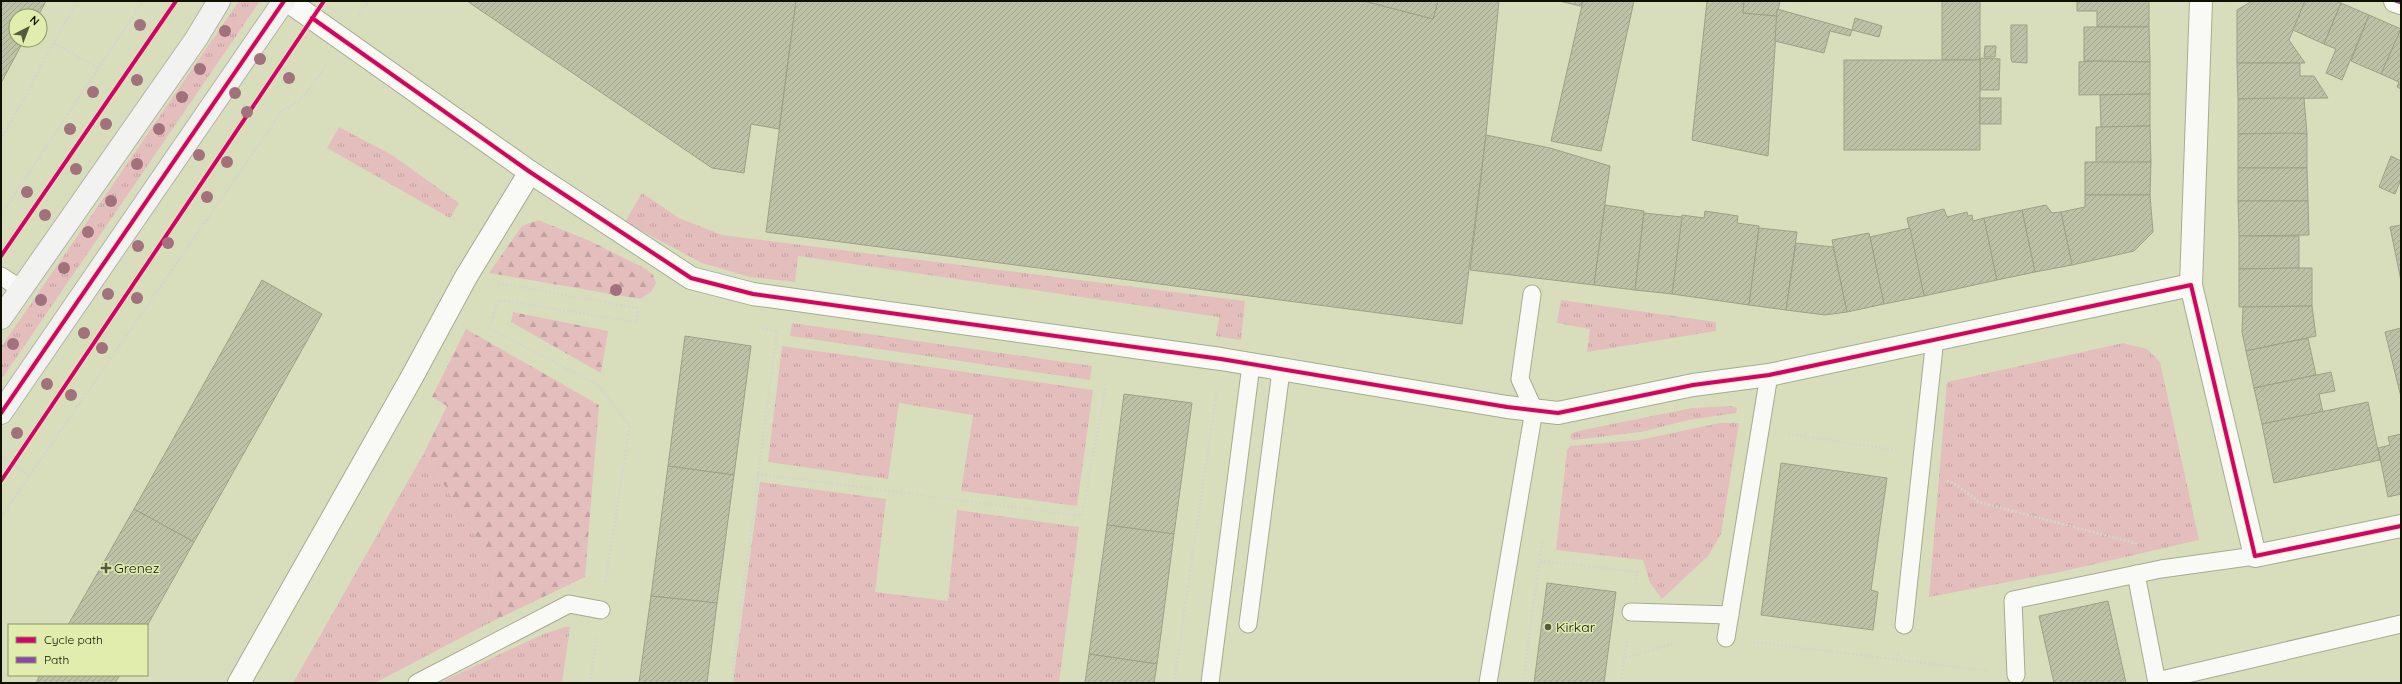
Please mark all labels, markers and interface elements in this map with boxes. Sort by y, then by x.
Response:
north arrow [8,8,48,48]
text: N [27,13,42,28]
place label: Grenez [114,559,160,577]
marker: Grenez [101,563,111,573]
place label: Kirkar [1556,618,1596,636]
marker: Kirkar [1543,622,1553,632]
legend [8,624,148,676]
text: Cycle path [44,632,103,647]
text: Path [44,652,69,667]

